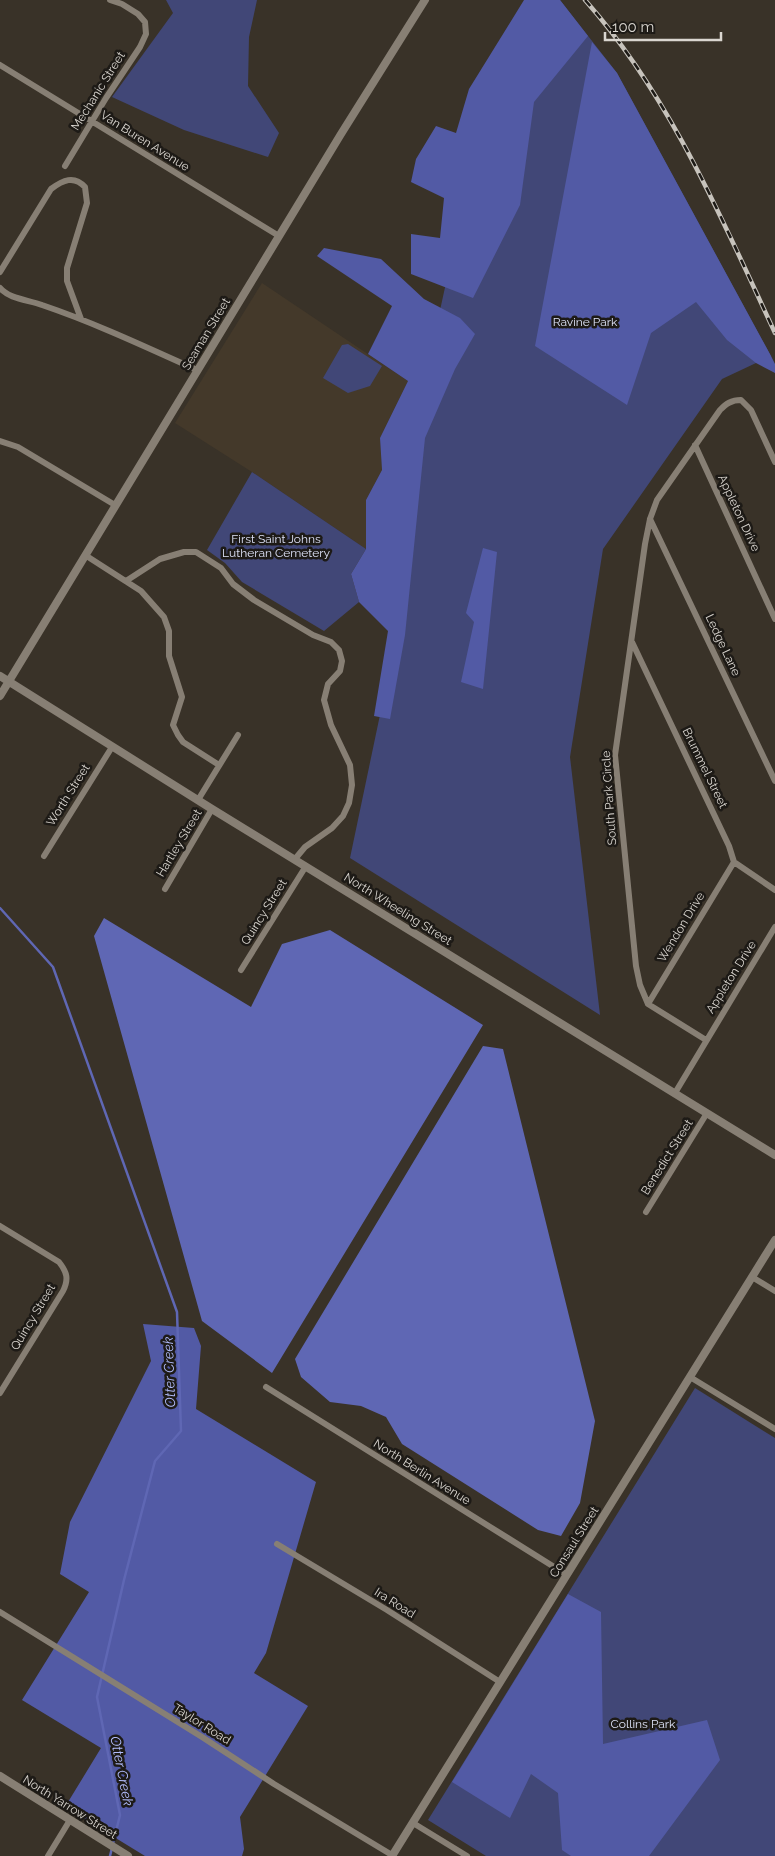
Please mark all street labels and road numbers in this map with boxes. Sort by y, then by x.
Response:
street label: Mechanic Street [68,49,128,133]
street label: Van Buren Avenue [98,108,192,174]
street label: Seaman Street [179,295,233,373]
street label: Appleton Drive [715,472,763,554]
street label: Ledge Lane [703,612,743,678]
street label: Brummel Street [679,726,731,810]
street label: South Park Circle [599,750,619,846]
street label: Worth Street [43,761,93,829]
street label: Hartley Street [153,807,205,879]
street label: North Wheeling Street [342,870,454,948]
street label: Quincy Street [238,877,290,947]
street label: Wendon Drive [655,889,707,965]
street label: Appleton Drive [703,938,759,1016]
street label: Benedict Street [638,1117,696,1197]
street label: Quincy Street [8,1281,58,1353]
street label: North Berlin Avenue [371,1437,473,1507]
street label: Consaul Street [547,1504,601,1580]
street label: Ira Road [372,1585,418,1621]
street label: Taylor Road [171,1701,233,1747]
street label: North Yarrow Street [20,1772,120,1842]

